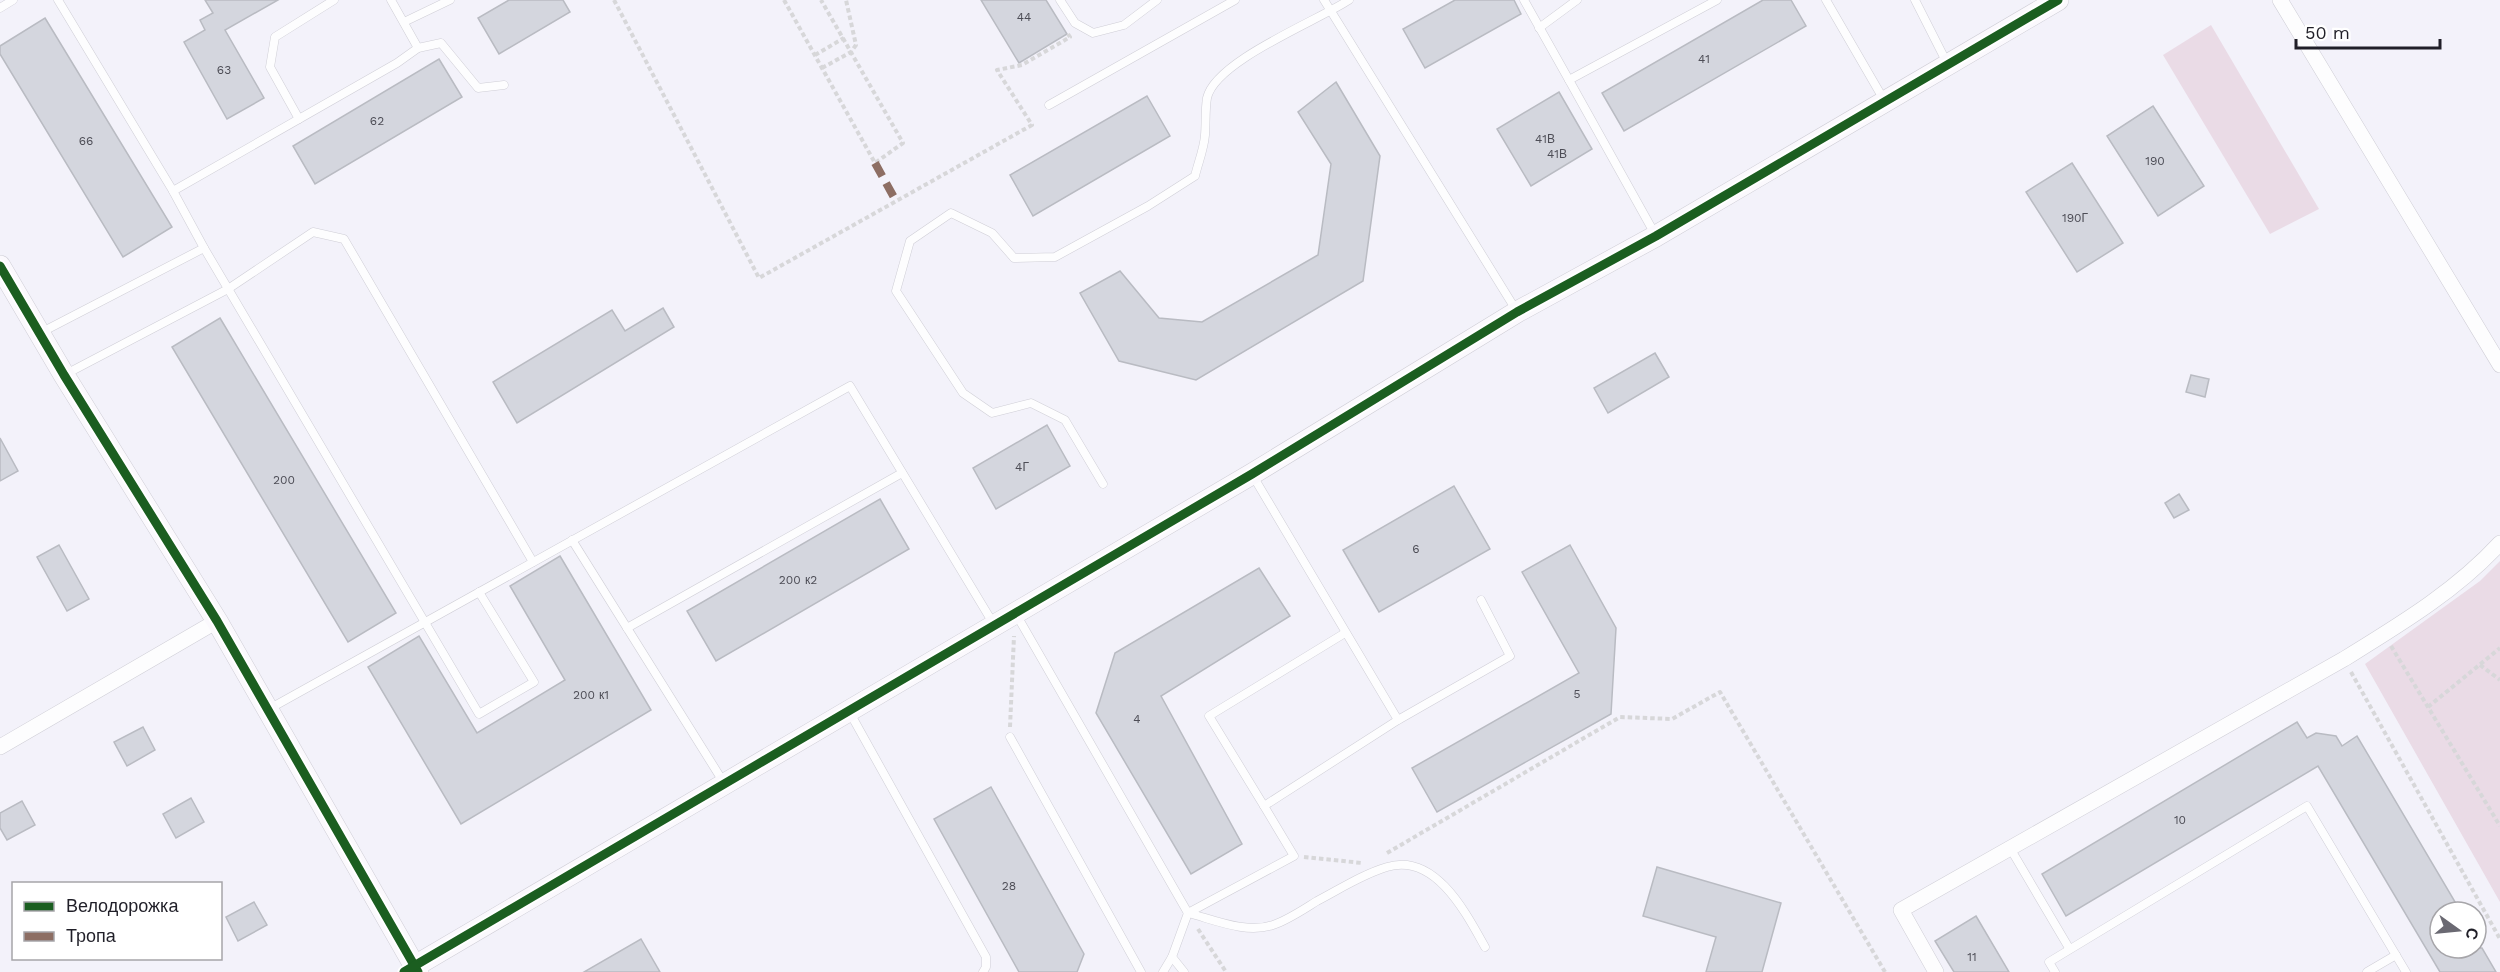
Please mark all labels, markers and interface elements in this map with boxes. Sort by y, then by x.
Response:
house number: 44 [1017,10,1031,24]
scale bar [2296,12,2440,50]
text: 50 m [2305,22,2350,43]
house number: 41 [1698,52,1710,66]
house number: 63 [217,63,231,77]
house number: 62 [370,114,384,128]
house number: 41В [1535,132,1555,146]
house number: 66 [79,134,93,148]
house number: 41В [1547,147,1567,161]
house number: 190 [2145,154,2165,168]
house number: 190Г [2062,211,2089,225]
house number: 4Г [1015,460,1029,474]
house number: 200 [273,473,295,487]
house number: 6 [1412,542,1420,556]
house number: 200 к2 [779,573,817,587]
house number: 5 [1574,687,1581,701]
house number: 200 к1 [573,688,609,702]
house number: 4 [1133,712,1141,726]
house number: 10 [2174,813,2186,827]
house number: 28 [1002,879,1016,893]
legend [12,882,222,960]
text: Велодорожка [66,895,179,916]
north arrow [2428,900,2488,960]
text: Тропа [66,925,117,946]
text: С [2461,926,2483,942]
house number: 11 [1967,950,1977,964]

